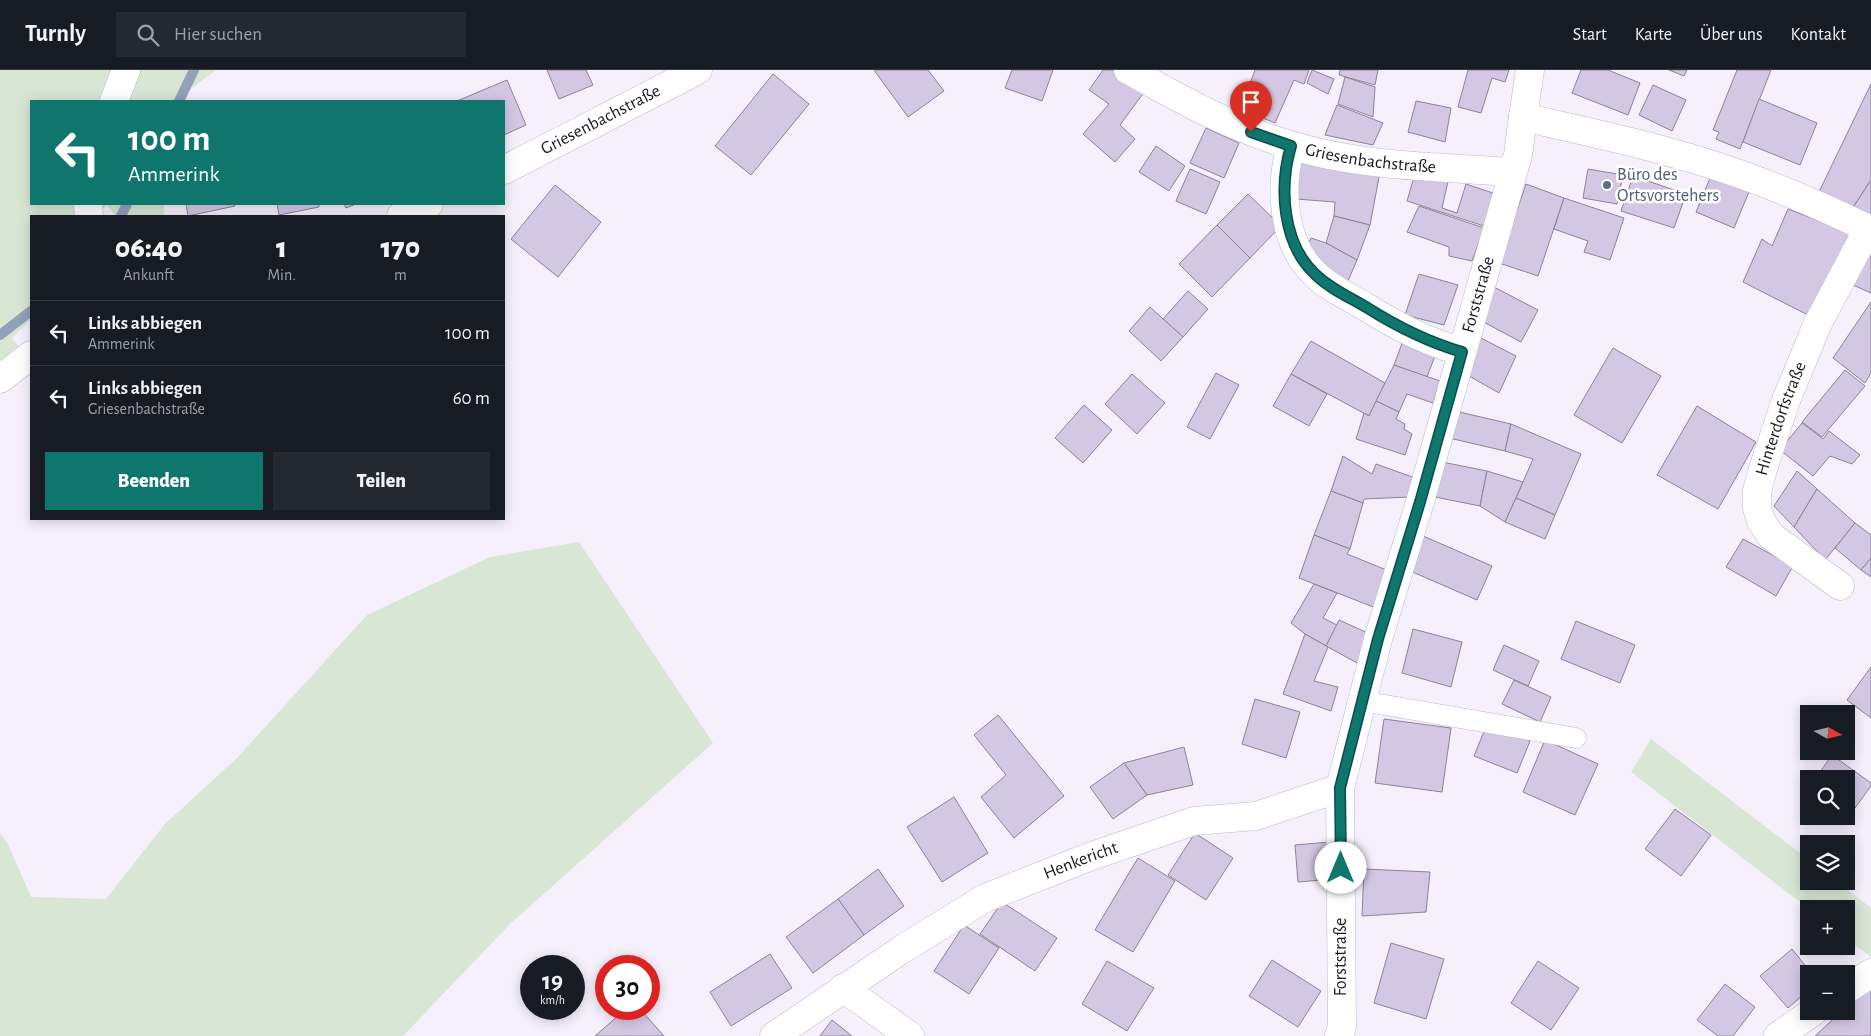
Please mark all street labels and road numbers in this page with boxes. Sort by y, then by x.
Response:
street label: Griesenbachstraße [538,82,664,158]
street label: Griesenbachstraße [1303,141,1437,177]
street label: Forststraße [1459,254,1498,335]
street label: Hinterdorfstraße [1753,359,1810,478]
street label: Henkericht [1041,839,1121,883]
street label: Forststraße [1332,918,1350,996]

